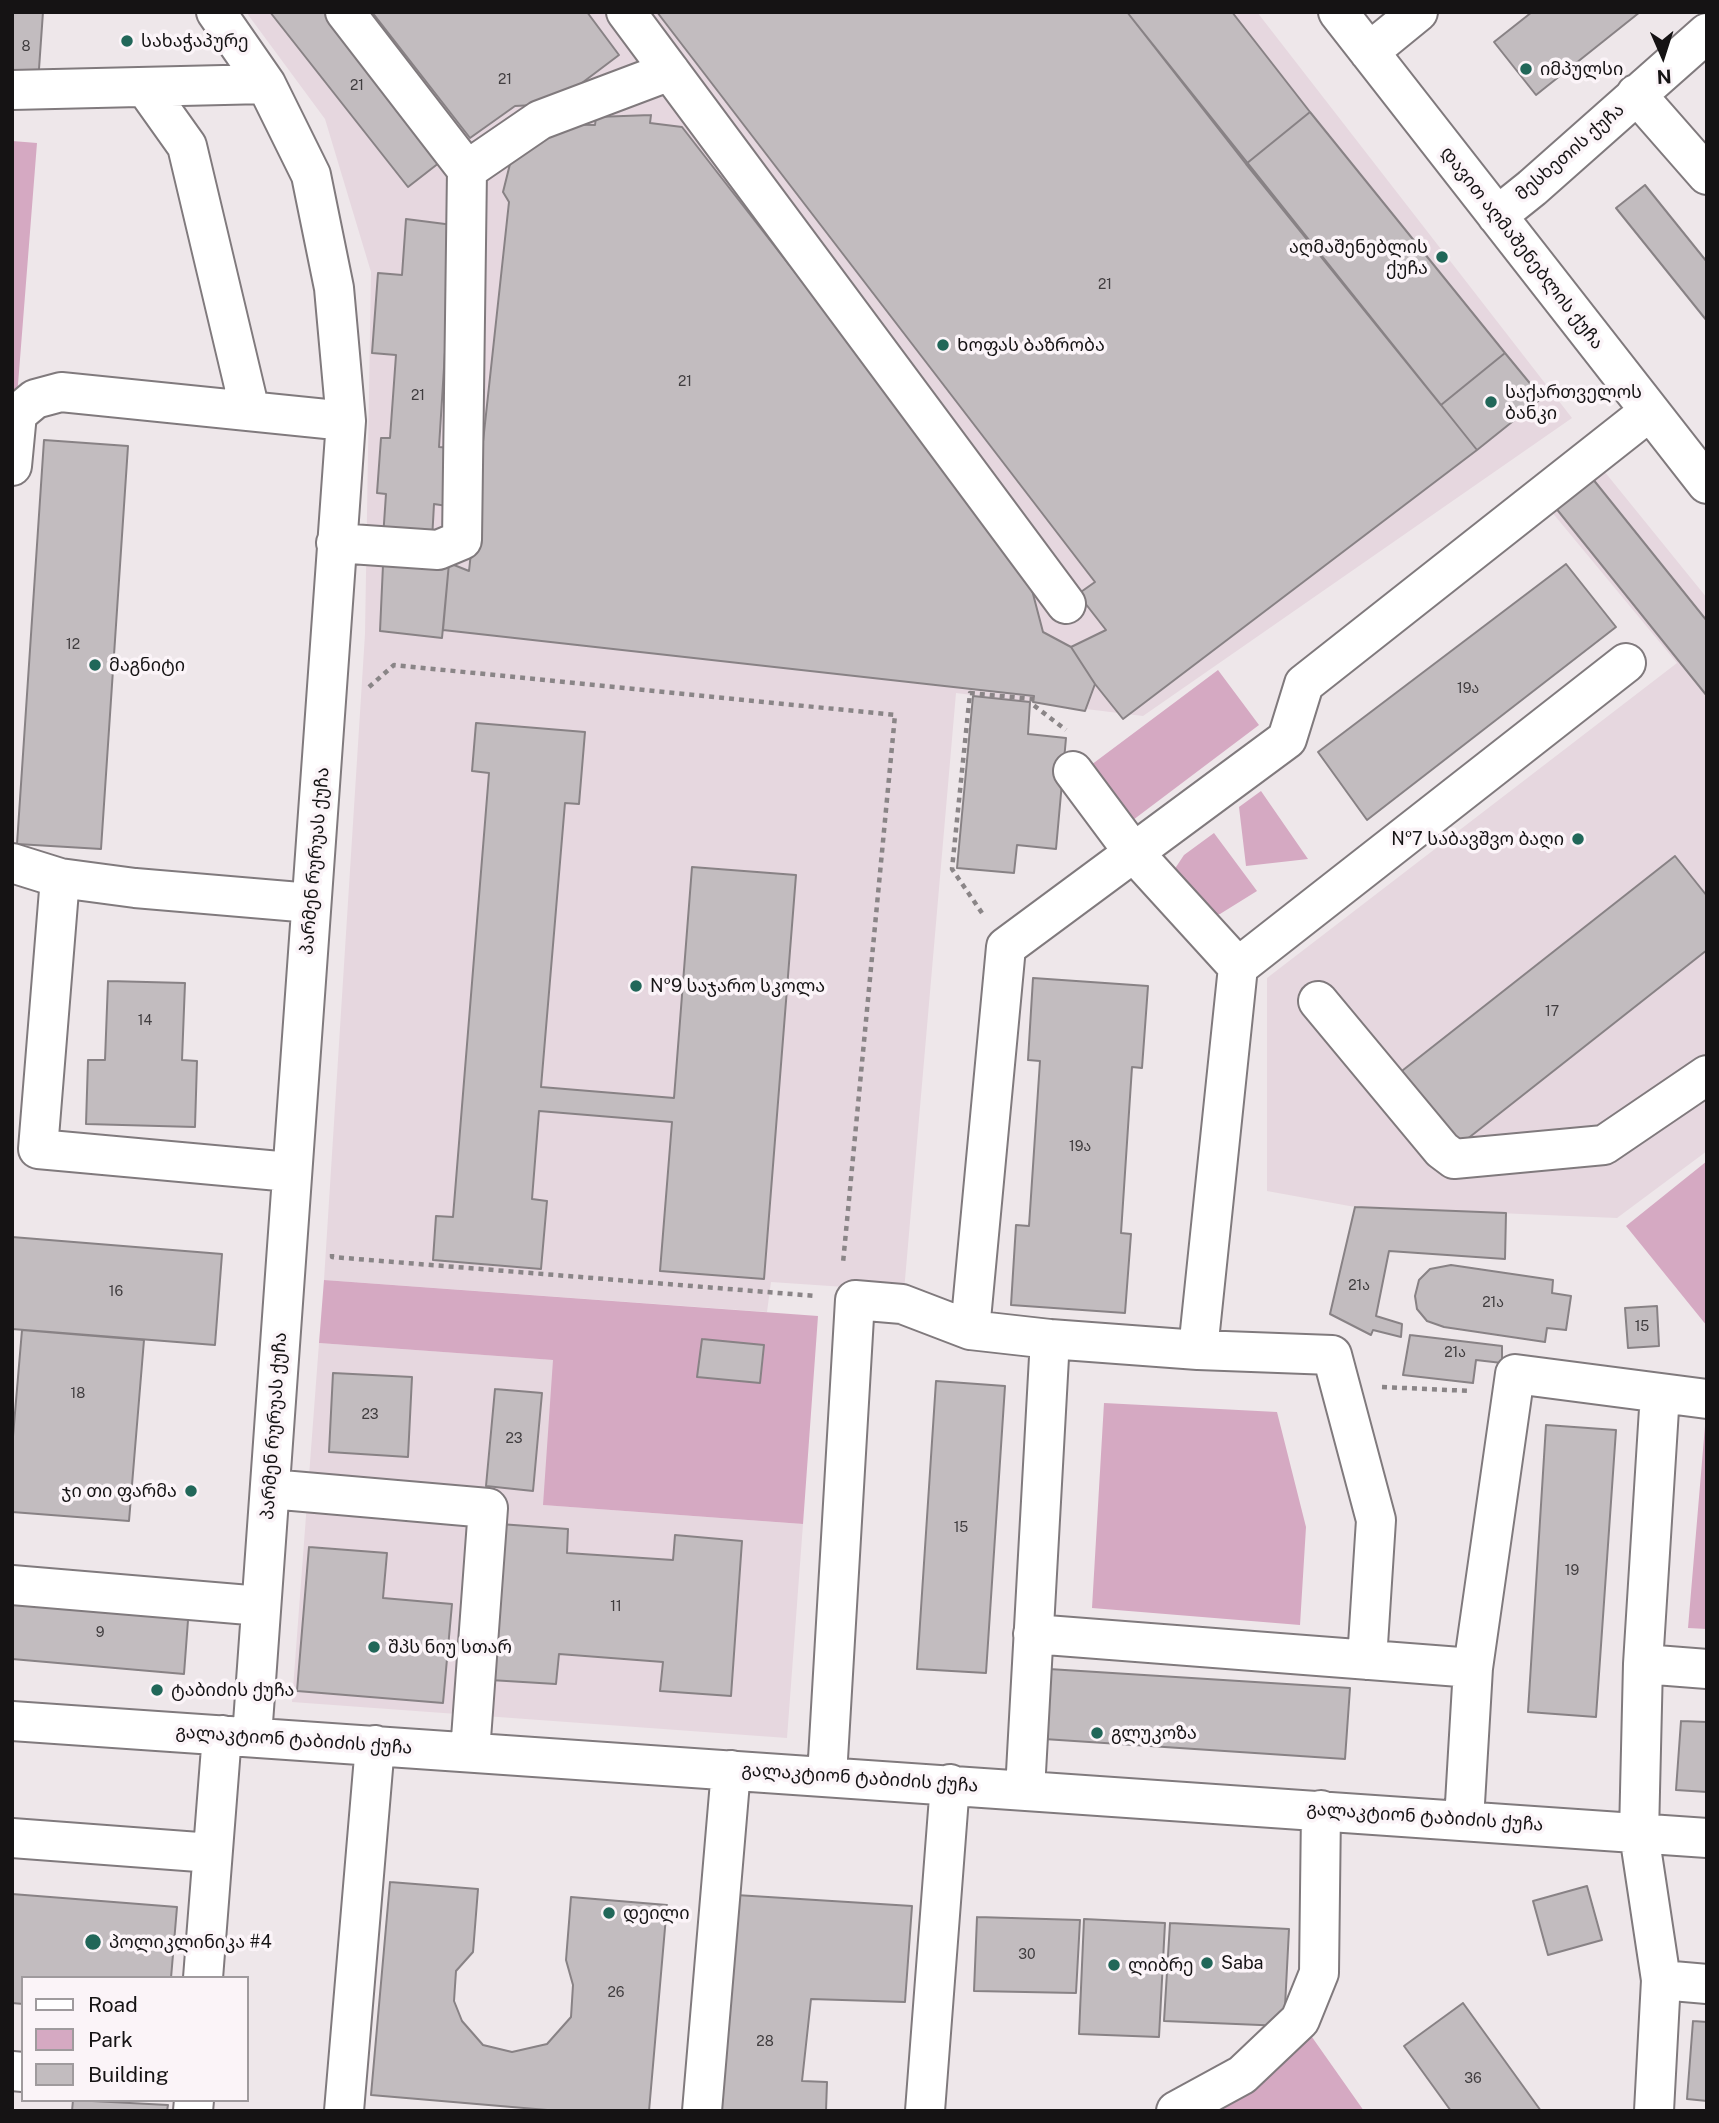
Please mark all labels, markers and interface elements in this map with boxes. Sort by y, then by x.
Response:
north arrow [1628,21,1698,91]
place label: სახაჭაპურე [141,30,249,52]
marker: სახაჭაპურე [119,33,135,49]
house number: 8 [21,39,31,55]
place label: იმპულსი [1540,58,1623,80]
marker: იმპულსი [1518,61,1534,77]
text: N [1656,66,1672,88]
house number: 21 [498,72,512,88]
house number: 21 [350,78,364,94]
street label: მესხეთის ქუჩა [1511,99,1629,205]
street label: დავით აღმაშენებლის ქუჩა [1436,142,1608,354]
place label: აღმაშენებლის ქუჩა [1289,236,1428,278]
marker: აღმაშენებლის ქუჩა [1434,249,1450,265]
house number: 21 [1098,277,1112,293]
place label: Ხოფას Ბაზრობა [957,334,1105,356]
marker: Ხოფას Ბაზრობა [935,337,951,353]
house number: 21 [678,374,692,390]
place label: საქართველოს ბანკი [1505,381,1642,424]
house number: 21 [411,388,425,404]
marker: საქართველოს ბანკი [1483,394,1499,410]
house number: 12 [66,637,80,653]
place label: მაგნიტი [109,654,185,676]
marker: მაგნიტი [87,657,103,673]
house number: 19ა [1457,681,1479,697]
street label: პარმენ რურუას ქუჩა [296,766,334,956]
place label: №7 საბავშვო ბაღი [1391,828,1564,850]
marker: №7 საბავშვო ბაღი [1570,831,1586,847]
place label: №9 საჯარო სკოლა [650,975,825,997]
marker: №9 საჯარო სკოლა [628,978,644,994]
house number: 17 [1545,1004,1559,1020]
house number: 14 [138,1013,152,1029]
house number: 19ა [1069,1139,1091,1155]
house number: 21ა [1348,1278,1370,1294]
house number: 16 [109,1284,123,1300]
house number: 21ა [1482,1295,1504,1311]
house number: 15 [1635,1319,1649,1335]
street label: პარმენ რურუას ქუჩა [257,1331,291,1521]
house number: 21ა [1444,1345,1466,1361]
house number: 18 [71,1386,85,1402]
house number: 23 [361,1407,379,1423]
house number: 23 [505,1431,523,1447]
place label: ჯი თი ფარმა [61,1480,177,1502]
marker: ჯი თი ფარმა [183,1483,199,1499]
house number: 15 [954,1520,968,1536]
house number: 19 [1565,1563,1579,1579]
house number: 11 [610,1599,622,1615]
house number: 9 [96,1625,104,1641]
place label: შპს ნიუ სთარ [388,1636,512,1658]
marker: შპს ნიუ სთარ [366,1639,382,1655]
place label: ტაბიძის ქუჩა [171,1679,294,1701]
marker: ტაბიძის ქუჩა [149,1682,165,1698]
street label: გალაკტიონ ტაბიძის ქუჩა [175,1721,413,1759]
place label: გლუკოზა [1111,1722,1197,1744]
marker: გლუკოზა [1089,1725,1105,1741]
street label: გალაკტიონ ტაბიძის ქუჩა [741,1759,979,1797]
street label: გალაკტიონ ტაბიძის ქუჩა [1306,1798,1544,1836]
place label: დეილი [623,1902,690,1924]
marker: დეილი [601,1905,617,1921]
place label: პოლიკლინიკა #4 [109,1931,272,1953]
marker: პოლიკლინიკა #4 [83,1932,103,1952]
house number: 30 [1018,1947,1036,1963]
place label: Saba [1221,1952,1264,1974]
place label: ლიბრე [1128,1954,1194,1976]
marker: Saba [1199,1955,1215,1971]
marker: ლიბრე [1106,1957,1122,1973]
legend [21,1976,248,2102]
house number: 26 [607,1985,625,2001]
text: Road [88,1992,138,2017]
text: Park [88,2027,133,2052]
house number: 28 [756,2034,774,2050]
text: Building [88,2062,169,2087]
house number: 36 [1464,2071,1482,2087]

